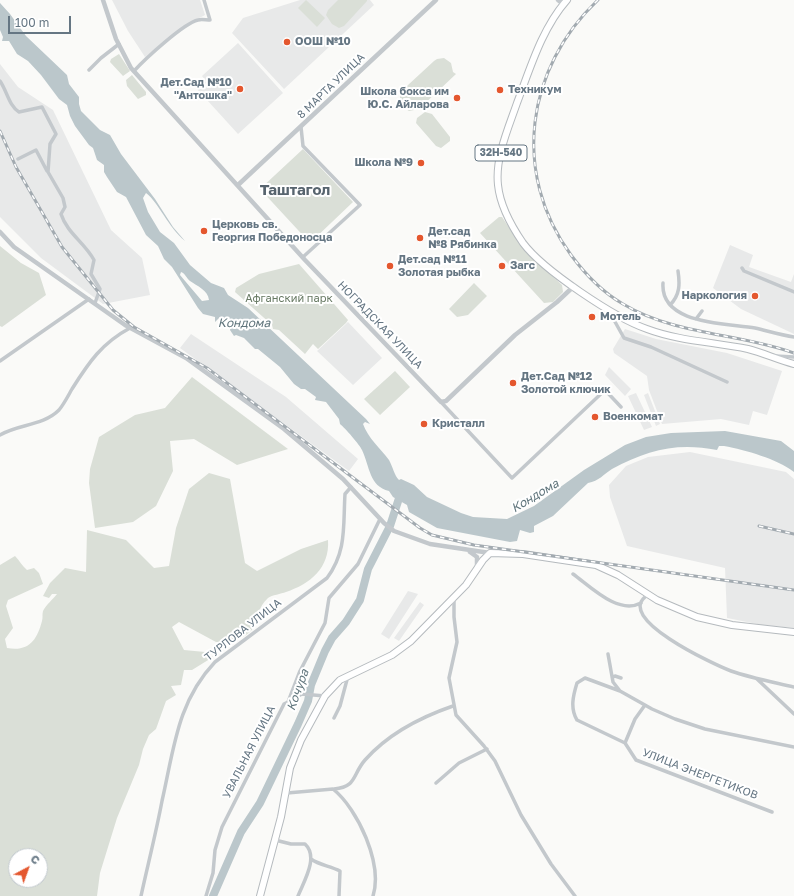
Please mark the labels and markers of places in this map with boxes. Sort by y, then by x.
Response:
place label: ООШ №10 [295,35,351,49]
marker: ООШ №10 [282,37,292,47]
place label: Дет.Сад №10 "Антошка" [160,76,232,102]
place label: Техникум [508,83,561,97]
marker: Дет.Сад №10 "Антошка" [235,84,245,94]
place label: Школа бокса им Ю.С. Айларова [360,85,449,111]
marker: Техникум [495,85,505,95]
marker: Школа бокса им Ю.С. Айларова [452,93,462,103]
place label: Школа №9 [354,156,413,170]
marker: Школа №9 [416,158,426,168]
place label: Церковь св. Георгия Победоносца [212,218,332,244]
place label: Дет.сад №8 Рябинка [428,225,497,251]
marker: Церковь св. Георгия Победоносца [199,226,209,236]
marker: Дет.сад №8 Рябинка [415,233,425,243]
place label: Дет.сад №11 Золотая рыбка [398,253,480,279]
place label: Загс [510,259,535,273]
marker: Дет.сад №11 Золотая рыбка [385,261,395,271]
marker: Загс [497,261,507,271]
place label: Наркология [681,289,747,303]
marker: Наркология [750,291,760,301]
place label: Мотель [600,310,641,324]
marker: Мотель [587,312,597,322]
place label: Дет.Сад №12 Золотой ключик [521,370,611,396]
marker: Дет.Сад №12 Золотой ключик [508,378,518,388]
place label: Военкомат [603,410,663,424]
marker: Военкомат [590,412,600,422]
place label: Кристалл [432,417,485,431]
marker: Кристалл [419,419,429,429]

